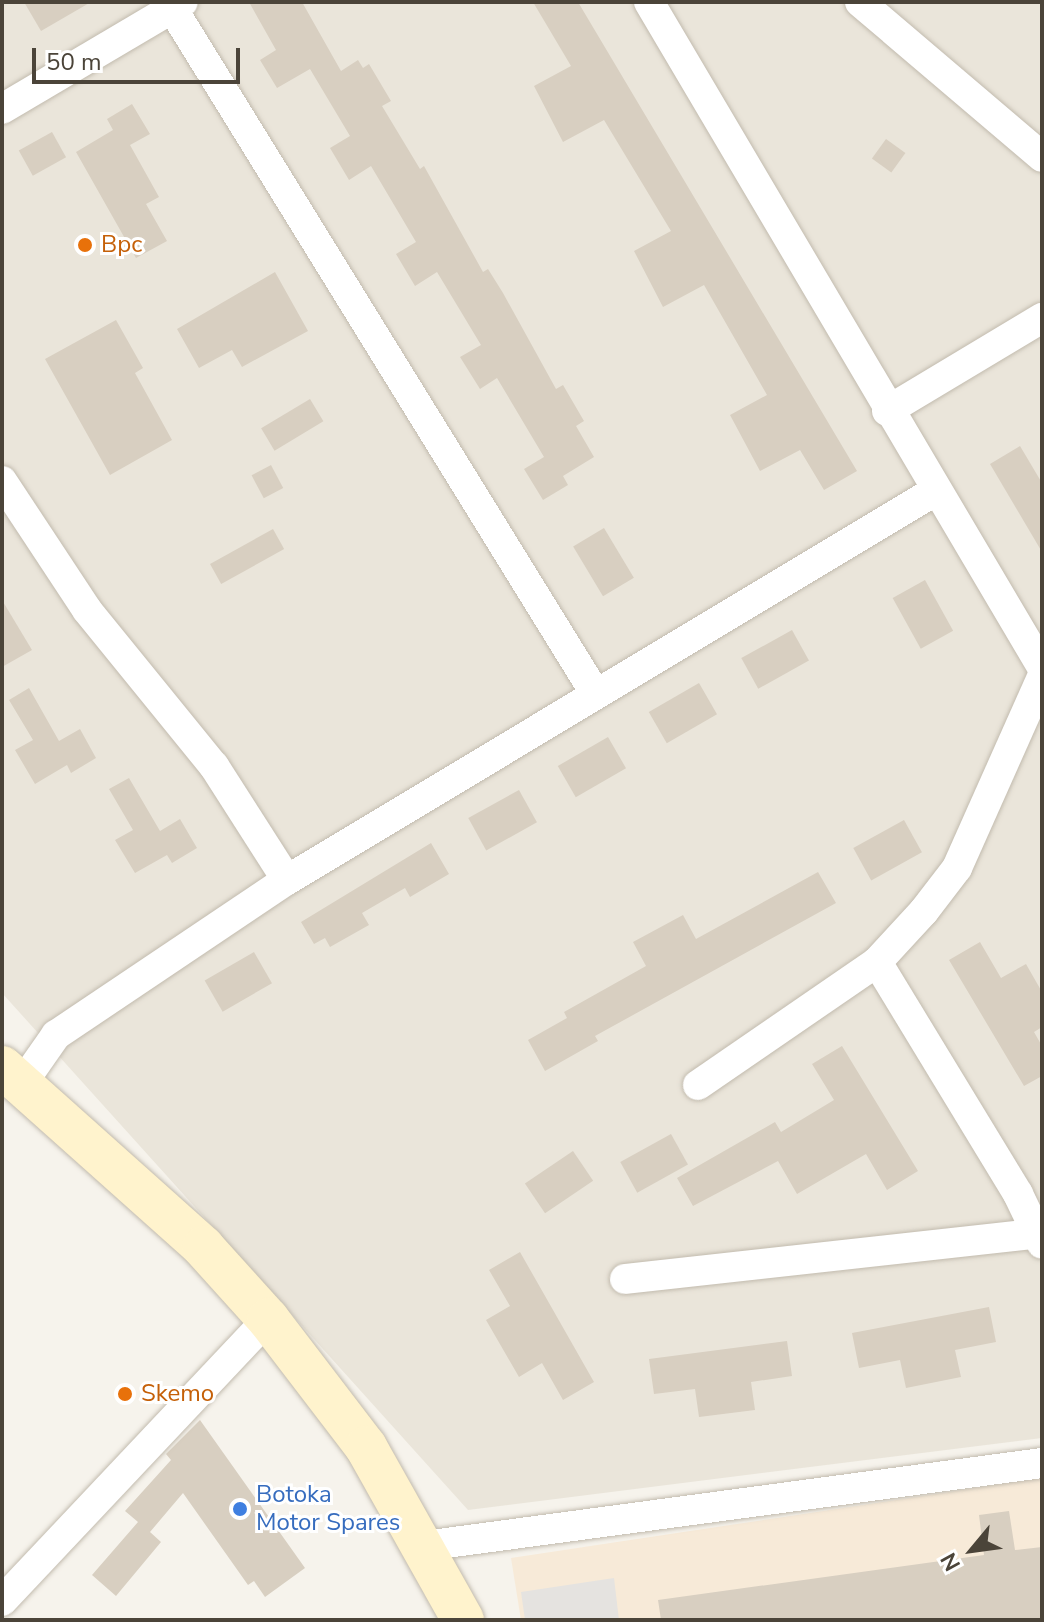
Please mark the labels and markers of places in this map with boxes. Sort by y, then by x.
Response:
place label: Bpc [101,231,142,259]
marker: Bpc [76,236,94,254]
place label: Skemo [141,1380,214,1408]
marker: Skemo [116,1385,134,1403]
place label: Botoka Motor Spares [256,1481,400,1537]
marker: Botoka Motor Spares [231,1500,249,1518]

